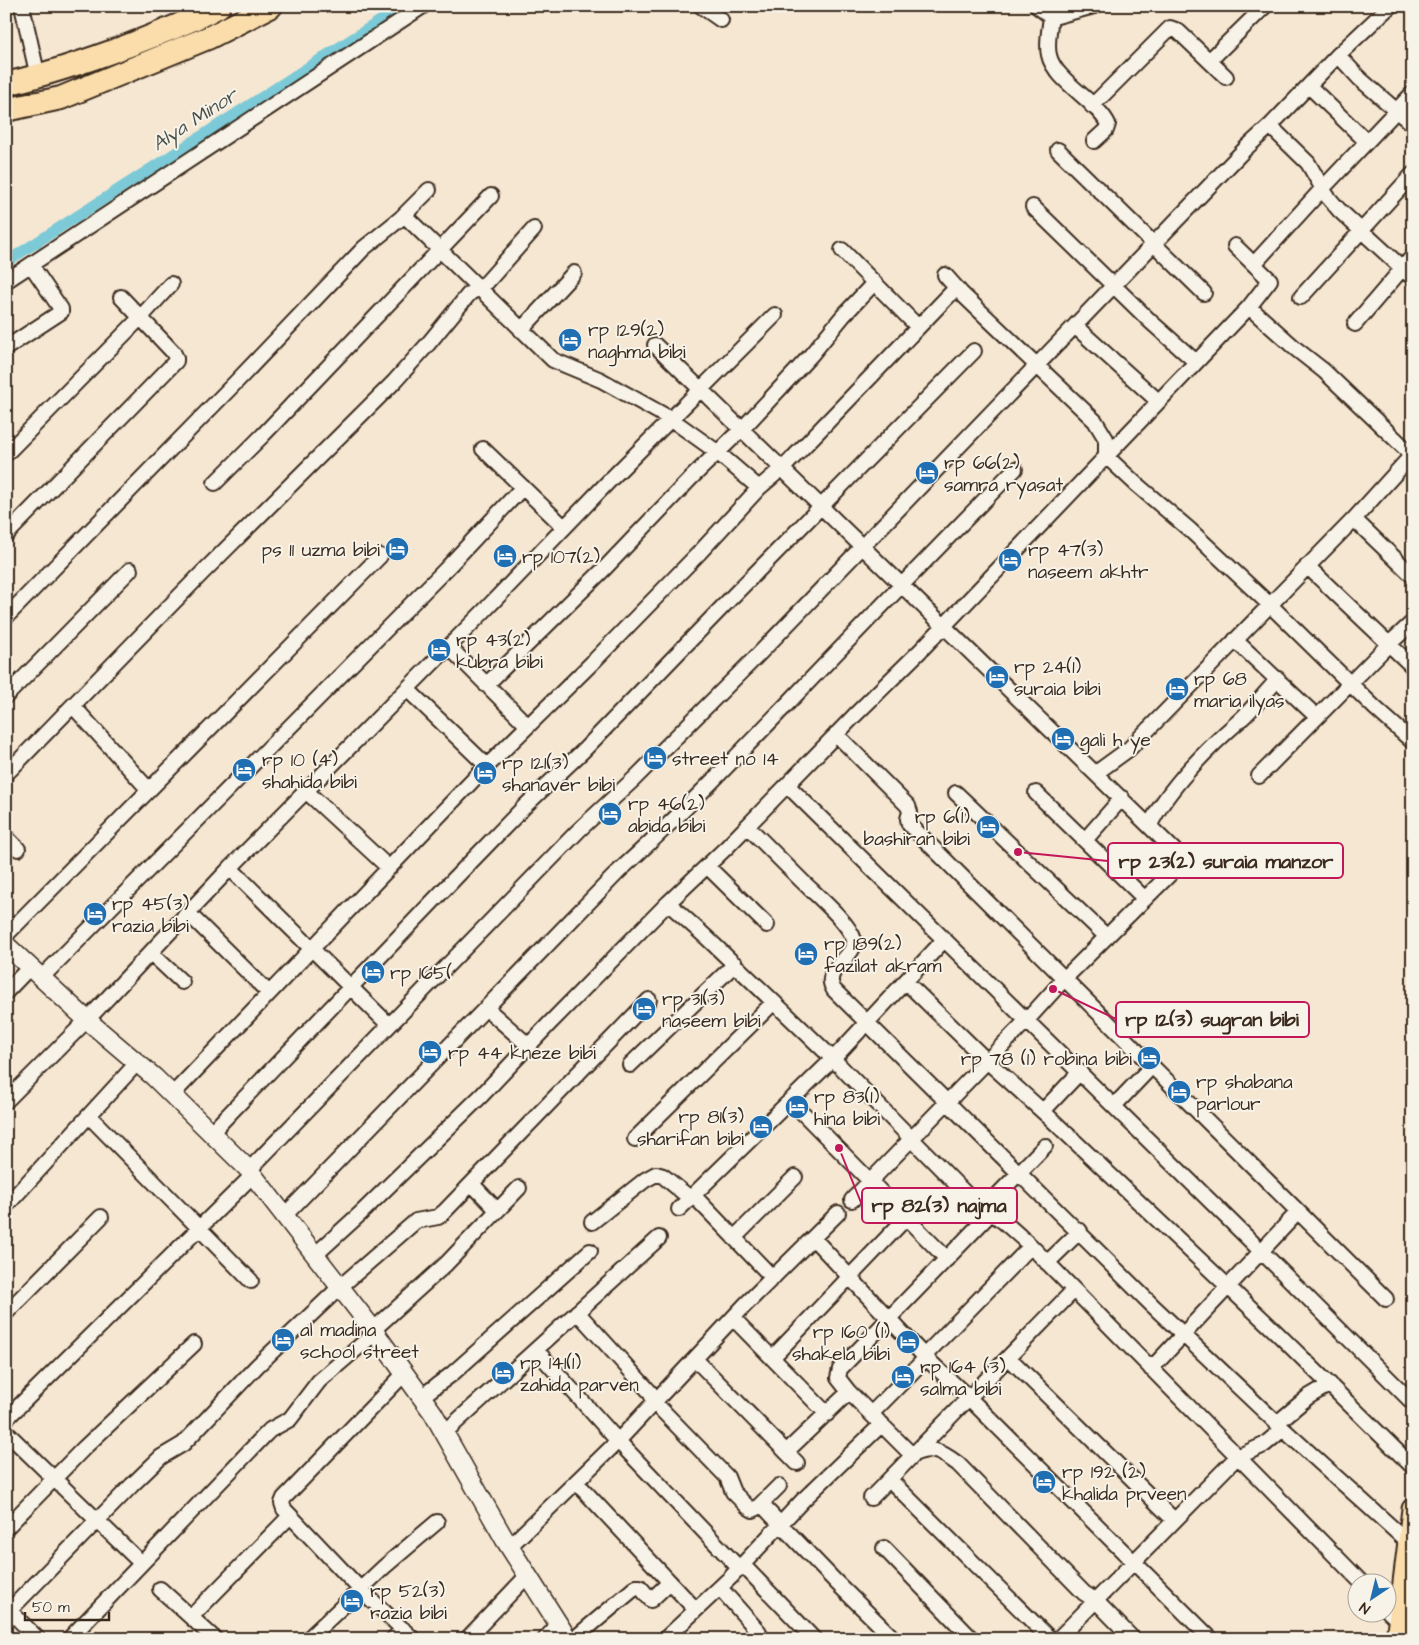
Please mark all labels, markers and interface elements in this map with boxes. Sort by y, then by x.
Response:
water label: Alya Minor [146,81,245,159]
place label: rp 129(2) naghma bibi [588,317,686,367]
hotel icon: rp 129(2) naghma bibi [557,327,583,353]
place label: rp 66(2) samra ryasat [944,450,1064,500]
hotel icon: rp 66(2) samra ryasat [914,460,940,486]
hotel icon: ps 11 uzma bibi [384,536,410,562]
place label: ps 11 uzma bibi [262,537,380,564]
place label: rp 47(3) naseem akhtr [1028,537,1149,586]
hotel icon: rp 107(2) [492,543,518,569]
place label: rp 107(2) [522,544,600,571]
hotel icon: rp 47(3) naseem akhtr [997,547,1023,573]
place label: rp 43(2) kubra bibi [456,627,543,676]
hotel icon: rp 43(2) kubra bibi [426,637,452,663]
place label: rp 24(1) suraia bibi [1014,654,1101,703]
hotel icon: rp 24(1) suraia bibi [984,664,1010,690]
place label: rp 68 maria ilyas [1194,666,1285,716]
hotel icon: rp 68 maria ilyas [1164,676,1190,702]
hotel icon: gali h ye [1050,726,1076,752]
place label: gali h ye [1080,727,1151,755]
hotel icon: street no 14 [642,745,668,771]
place label: street no 14 [672,746,779,773]
place label: rp 10 (4) shahida bibi [262,747,357,796]
place label: rp 121(3) shanaver bibi [502,750,615,799]
hotel icon: rp 10 (4) shahida bibi [231,757,257,783]
hotel icon: rp 121(3) shanaver bibi [472,760,498,786]
place label: rp 46(2) abida bibi [628,791,705,840]
hotel icon: rp 46(2) abida bibi [597,801,623,827]
place label: rp 6(1) bashiran bibi [863,804,970,853]
hotel icon: rp 6(1) bashiran bibi [975,814,1001,840]
callout: rp 23(2) suraia manzor [1108,843,1343,878]
text: rp 23(2) suraia manzor [1119,848,1334,876]
place label: rp 45(3) razia bibi [112,891,189,940]
hotel icon: rp 45(3) razia bibi [82,901,108,927]
place label: rp 189(2) fazilat akram [824,931,942,980]
hotel icon: rp 189(2) fazilat akram [793,941,819,967]
hotel icon: rp 165( [360,959,386,985]
place label: rp 165( [390,960,452,987]
place label: rp 31(3) naseem bibi [662,986,761,1035]
hotel icon: rp 31(3) naseem bibi [631,996,657,1022]
callout: rp 12(3) sugran bibi [1116,1002,1309,1037]
text: rp 12(3) sugran bibi [1125,1006,1300,1035]
hotel icon: rp 44 kneze bibi [417,1039,443,1065]
place label: rp 44 kneze bibi [448,1040,596,1067]
hotel icon: rp 78 (1) robina bibi [1136,1045,1162,1071]
place label: rp 78 (1) robina bibi [961,1046,1132,1073]
place label: rp shabana parlour [1196,1069,1293,1118]
hotel icon: rp shabana parlour [1166,1079,1192,1105]
place label: rp 83(1) hina bibi [814,1084,880,1133]
hotel icon: rp 83(1) hina bibi [784,1094,810,1120]
place label: rp 81(3) sharifan bibi [637,1104,744,1153]
hotel icon: rp 81(3) sharifan bibi [748,1114,774,1140]
callout: rp 82(3) najma [862,1188,1017,1223]
text: rp 82(3) najma [871,1192,1007,1220]
place label: al madina school street [300,1317,419,1366]
place label: rp 160 (1) shakela bibi [792,1319,890,1368]
hotel icon: al madina school street [270,1327,296,1353]
hotel icon: rp 160 (1) shakela bibi [895,1329,921,1355]
place label: rp 141(1) zahida parven [520,1350,639,1399]
place label: rp 164 (3) salma bibi [920,1354,1006,1403]
hotel icon: rp 141(1) zahida parven [490,1360,516,1386]
hotel icon: rp 164 (3) salma bibi [890,1364,916,1390]
place label: rp 192 (2) khalida prveen [1062,1459,1187,1508]
hotel icon: rp 192 (2) khalida prveen [1031,1469,1057,1495]
north arrow [1346,1572,1396,1622]
place label: rp 52(3) razia bibi [370,1578,447,1627]
hotel icon: rp 52(3) razia bibi [339,1588,365,1614]
scale bar [25,1590,109,1622]
text: 50 m [32,1597,70,1618]
text: N [1356,1597,1374,1619]

